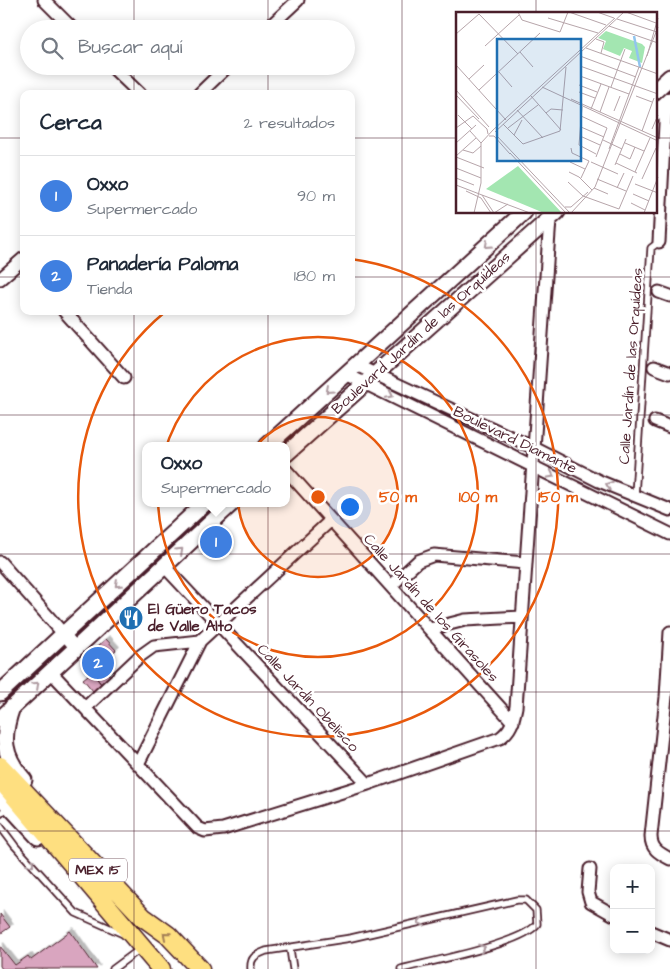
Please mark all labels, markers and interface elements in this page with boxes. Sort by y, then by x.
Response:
inset map [456,12,658,214]
search box [20,20,355,75]
icon: search [38,34,66,62]
text: Buscar aquí [78,34,182,61]
text: Cerca [40,108,102,137]
text: 2 resultados [243,112,335,134]
text: Oxxo [87,171,128,198]
text: 1 [55,185,57,207]
text: 90 m [297,185,335,207]
text: Supermercado [87,198,197,220]
one-way arrow [484,239,493,248]
street label: Boulevard Jardín de las Orquídeas [327,247,515,419]
text: Panadería Paloma [87,251,239,278]
text: 2 [51,265,61,287]
text: 180 m [294,265,335,287]
street label: Calle Jardín de las Orquídeas [614,267,648,465]
text: Tienda [87,278,132,300]
one-way arrow [325,384,334,393]
one-way arrow [385,389,394,400]
street label: Boulevard Diamante [450,401,580,479]
popup [142,442,290,507]
text: Oxxo [161,450,202,477]
one-way arrow [546,469,555,479]
text: Supermercado [161,477,271,499]
one-way arrow [605,480,613,490]
text: 50 m [379,487,417,508]
text: 100 m [459,487,498,508]
text: 150 m [538,487,578,508]
centre of rings [309,488,327,506]
your location [337,494,363,520]
pin: 1 [200,523,232,561]
street label: Calle Jardín de los Girasoles [359,529,504,687]
one-way arrow [175,548,184,557]
one-way arrow [115,578,124,587]
place label: El Güero Tacos de Valle Alto [147,599,257,637]
restaurant icon: El Güero Tacos de Valle Alto [118,605,144,631]
street label: Calle Jardín Obelisco [252,639,364,757]
pin: 2 [82,644,114,682]
one-way arrow [30,682,39,691]
one-way arrow [25,858,34,867]
road number: MEX 15 [69,858,127,882]
map controls [610,864,655,954]
button: + [610,864,655,909]
button: − [610,909,655,954]
one-way arrow [417,916,426,927]
one-way arrow [163,932,172,940]
one-way arrow [477,944,485,954]

